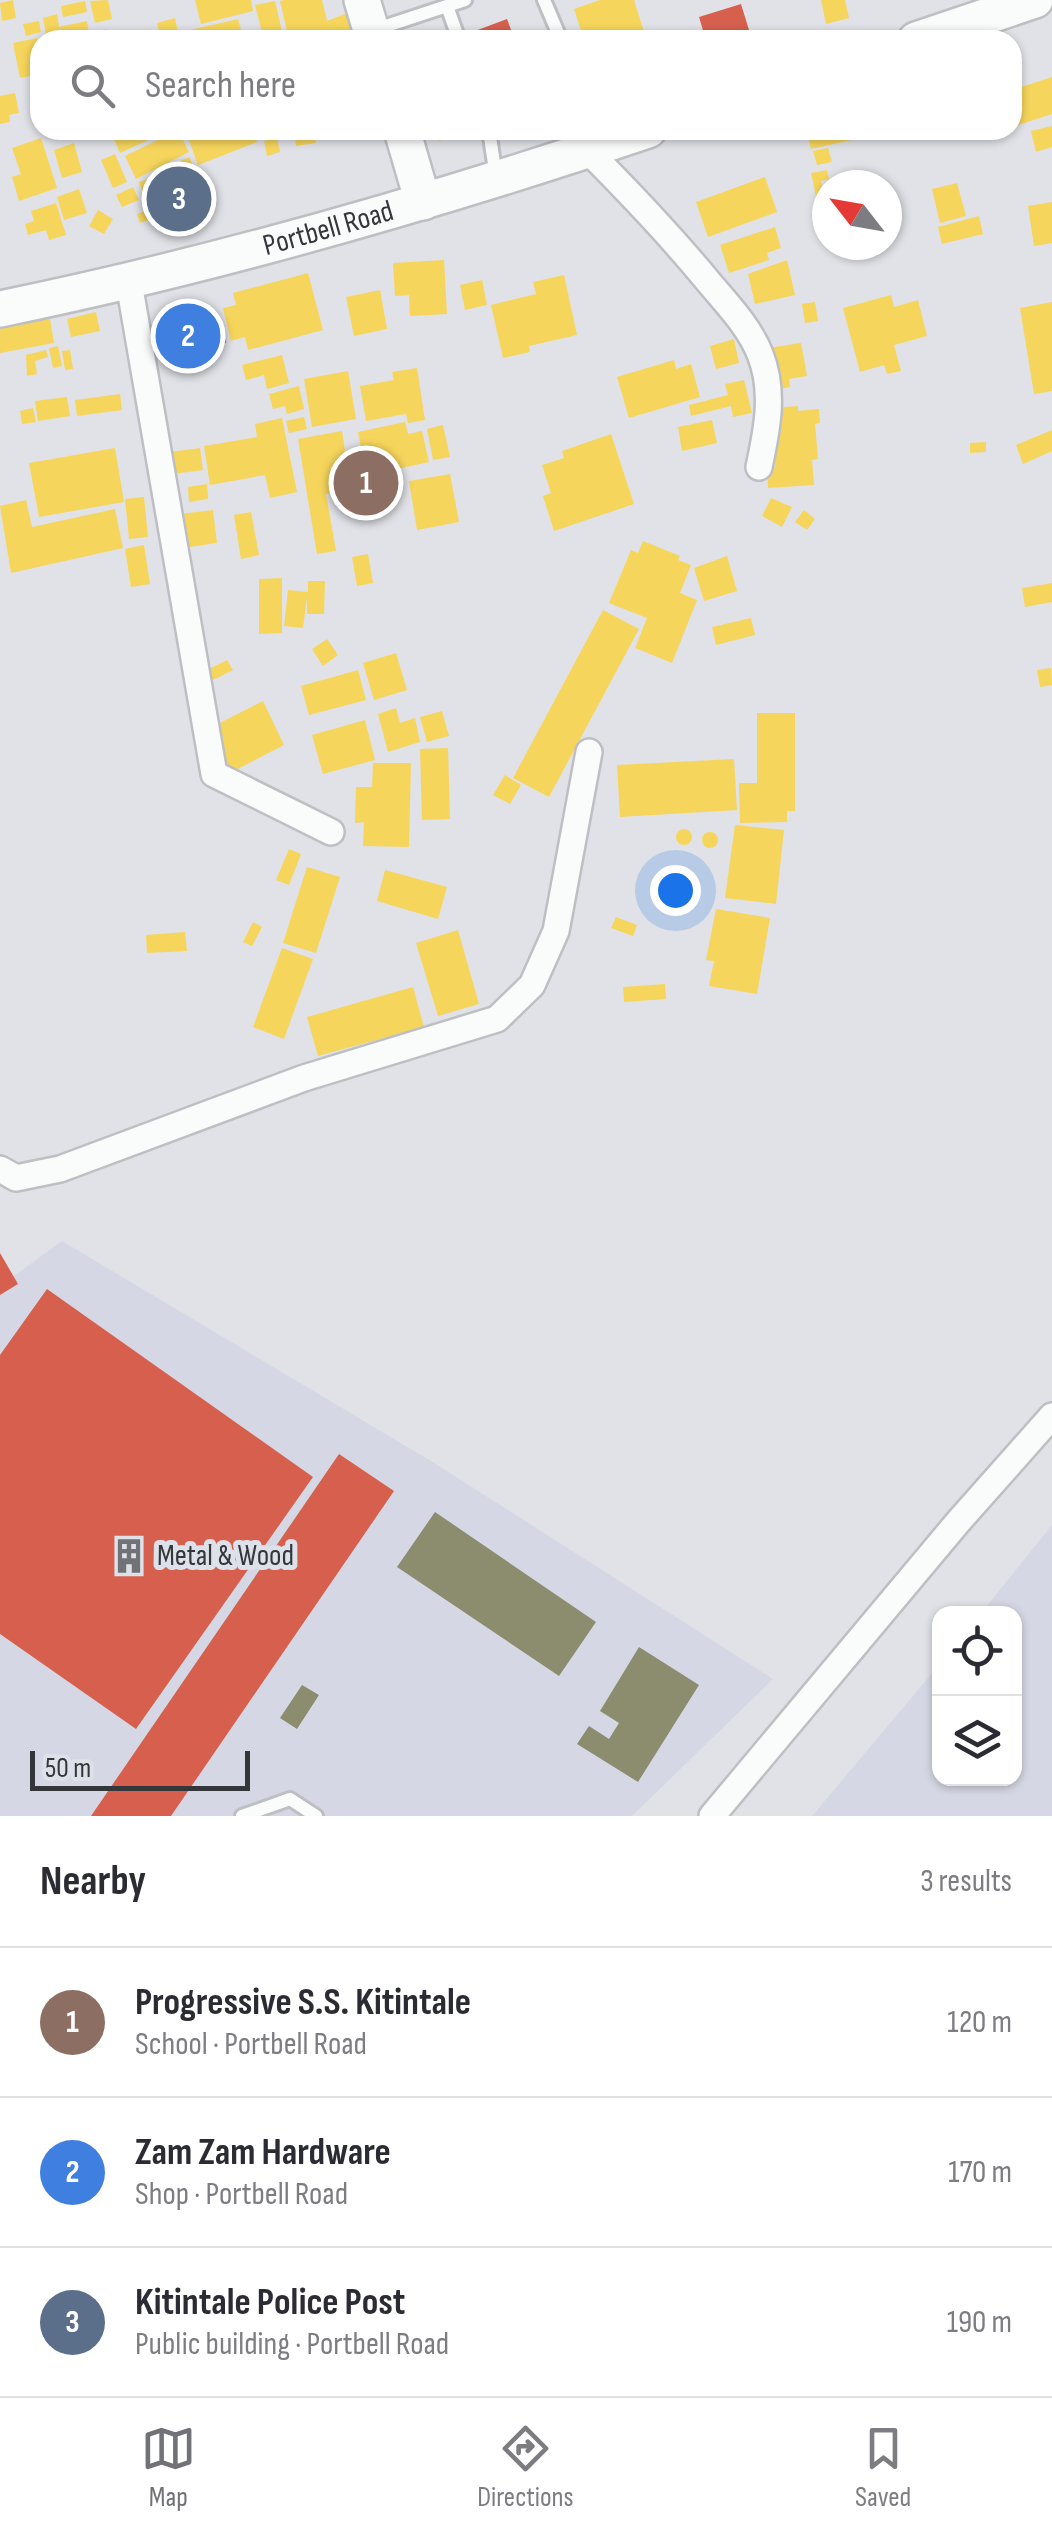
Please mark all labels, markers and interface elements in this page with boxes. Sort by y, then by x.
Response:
search box [30,30,1022,140]
icon: search [65,58,120,113]
text: Search here [145,63,296,108]
pin: 3 [146,162,212,236]
north arrow [812,170,902,260]
street label: Portbell Road [259,193,398,264]
pin: 2 [156,298,220,374]
pin: 1 [334,446,398,520]
your location [650,865,701,916]
building icon: Metal & Wood [110,1537,148,1575]
place label: Metal & Wood [157,1538,294,1574]
map controls [932,1606,1022,1786]
button: locate [932,1606,1022,1696]
button: layers [932,1696,1022,1786]
scale bar [30,1746,250,1790]
text: 50 m [45,1752,91,1785]
text: Nearby [40,1856,146,1907]
text: 3 results [920,1862,1012,1901]
text: Progressive S.S. Kitintale [135,1980,471,2025]
text: 1 [66,2003,79,2042]
text: 120 m [947,2003,1012,2042]
text: School · Portbell Road [135,2025,367,2064]
text: Zam Zam Hardware [135,2130,391,2175]
text: 2 [65,2153,80,2192]
text: 170 m [948,2153,1012,2192]
text: Shop · Portbell Road [135,2175,348,2214]
text: Kitintale Police Post [135,2280,405,2325]
text: 3 [65,2303,80,2342]
text: 190 m [947,2303,1012,2342]
text: Public building · Portbell Road [135,2325,449,2364]
tab: Map [141,2421,196,2514]
tab: Directions [477,2421,574,2514]
tab: Saved [855,2421,911,2514]

